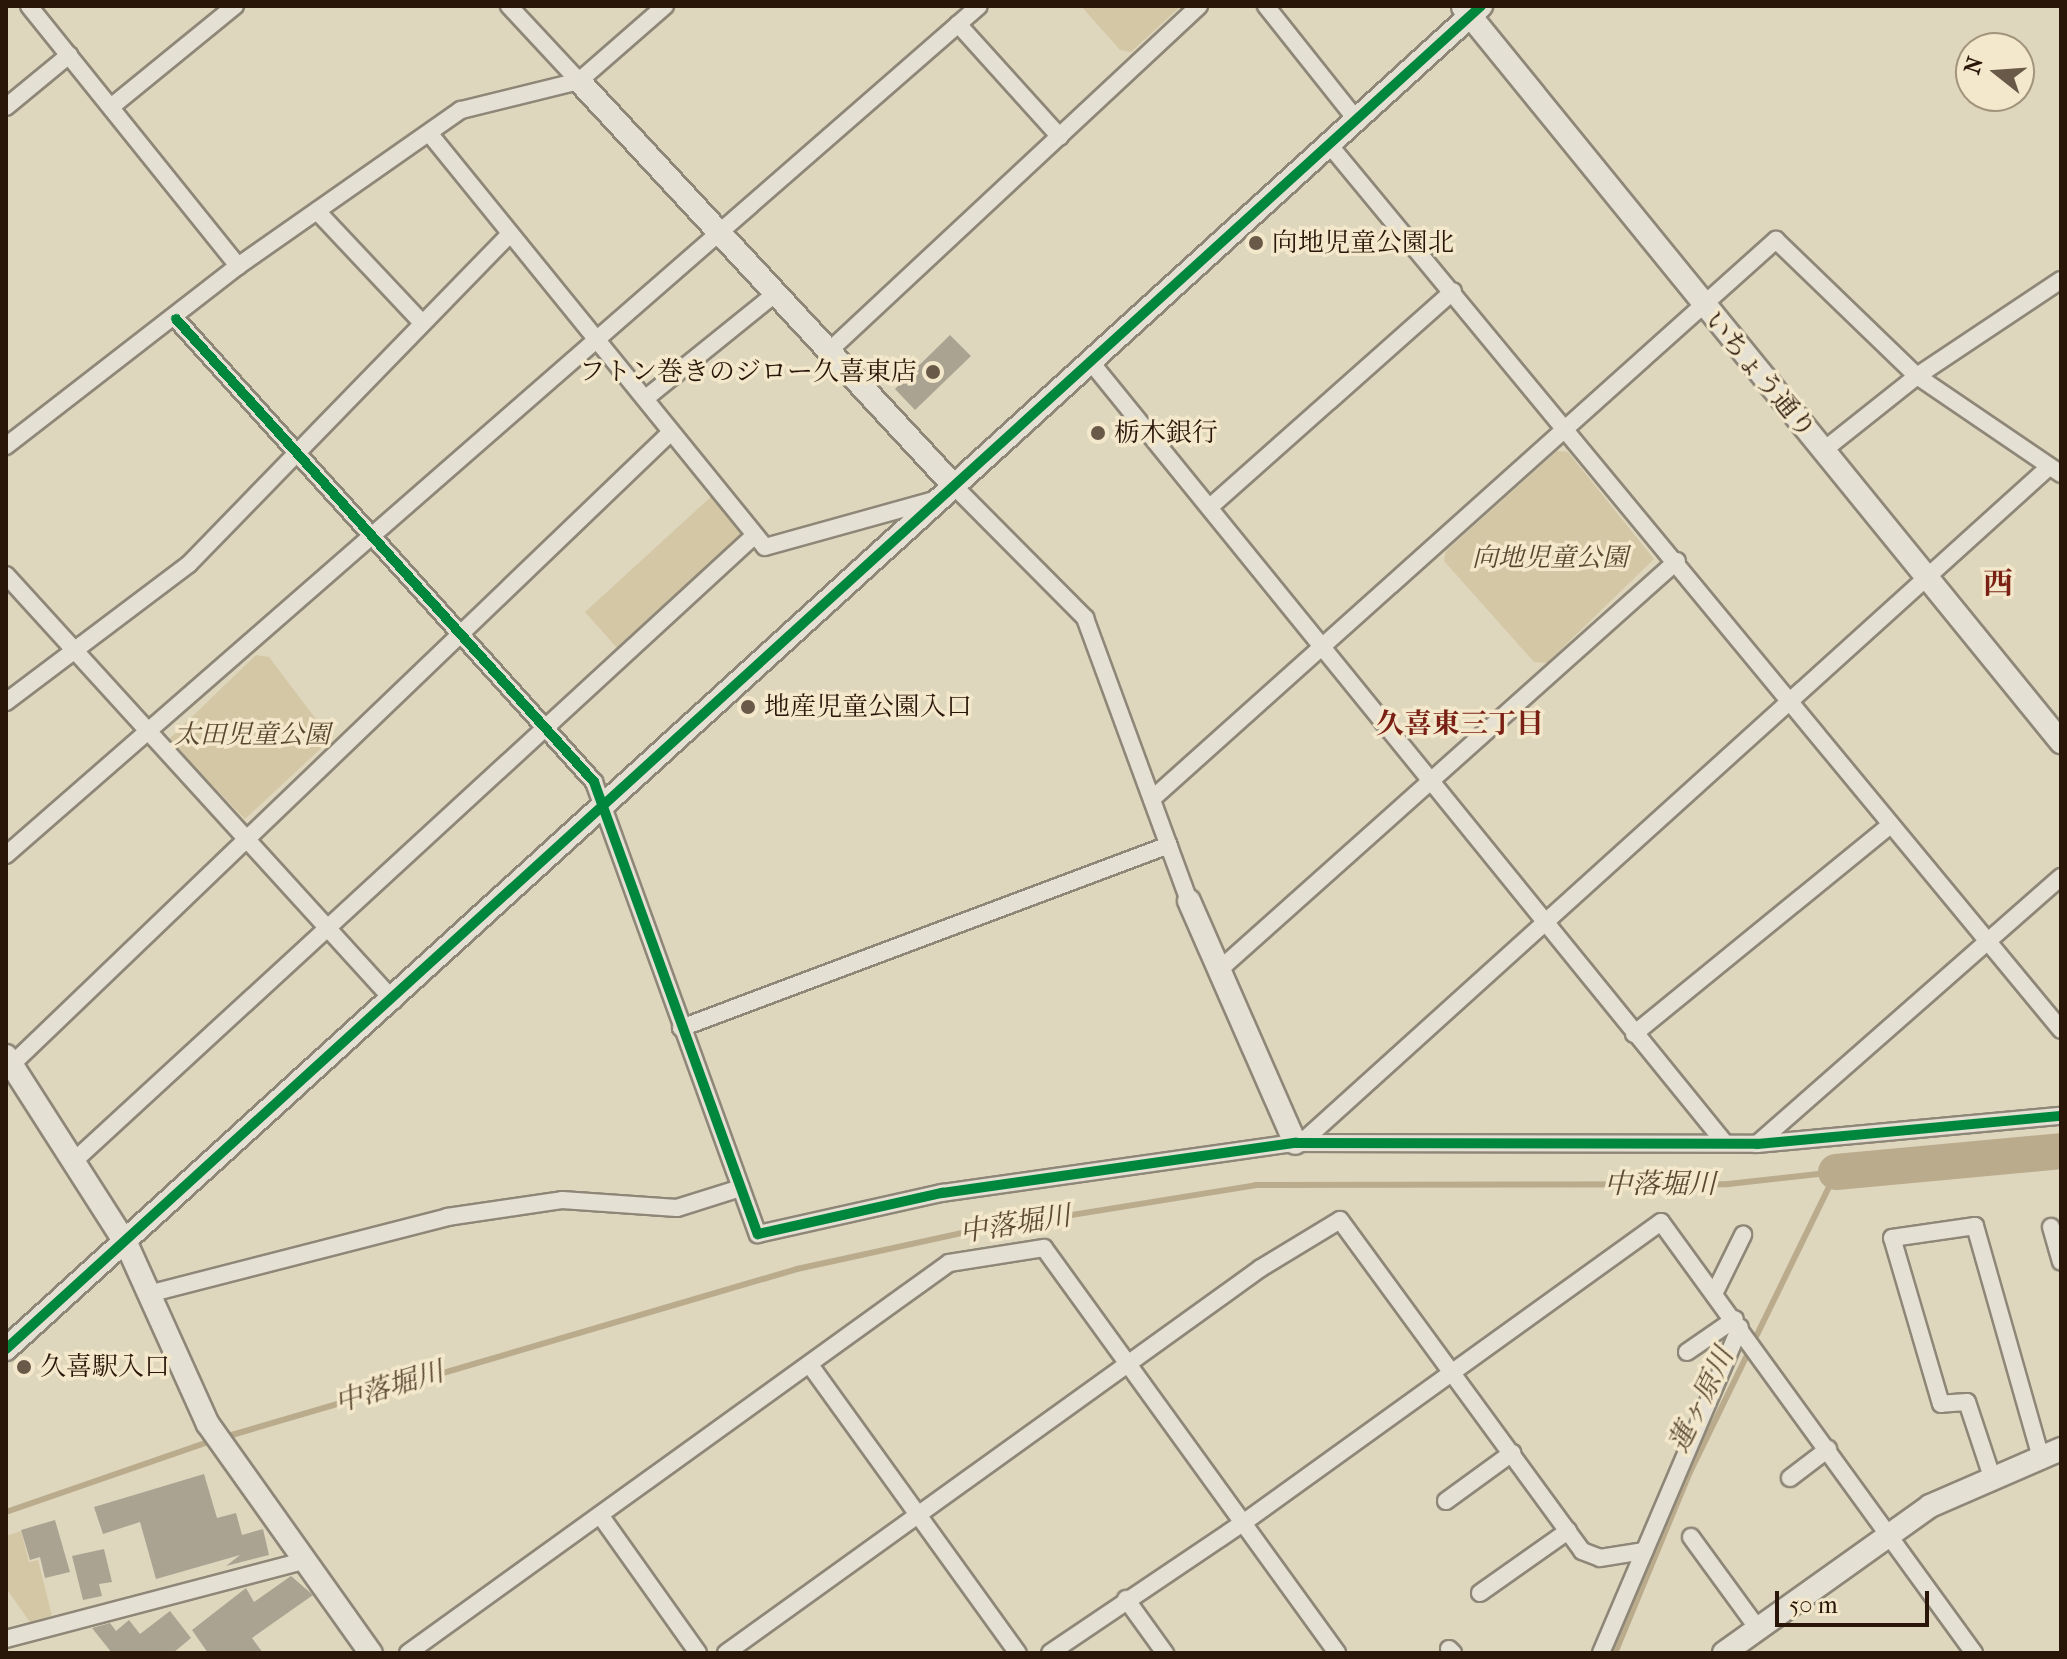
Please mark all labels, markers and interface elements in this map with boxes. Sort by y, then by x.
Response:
north arrow [1955,32,2035,112]
text: N [1959,54,1989,77]
place label: 向地児童公園北 [1272,227,1454,259]
marker: 向地児童公園北 [1247,234,1265,252]
street label: いちょう通り [1698,305,1822,445]
place label: フトン巻きのジロー久喜東店 [579,356,917,388]
marker: フトン巻きのジロー久喜東店 [924,363,942,381]
place label: 栃木銀行 [1114,417,1218,449]
marker: 栃木銀行 [1089,424,1107,442]
park label: 向地児童公園 [1472,542,1628,574]
district label: 西 [1983,566,2013,602]
place label: 地産児童公園入口 [764,691,972,723]
marker: 地産児童公園入口 [739,698,757,716]
district label: 久喜東三丁目 [1376,707,1544,741]
park label: 太田児童公園 [174,719,330,751]
water label: 中落堀川 [1604,1167,1716,1201]
water label: 中落堀川 [957,1199,1073,1249]
water label: 蓮ヶ原川 [1661,1342,1741,1458]
place label: 久喜駅入口 [40,1351,170,1383]
water label: 中落堀川 [331,1355,447,1419]
marker: 久喜駅入口 [15,1358,33,1376]
scale bar [1779,1575,1933,1625]
text: 50 m [1789,1591,1838,1619]

